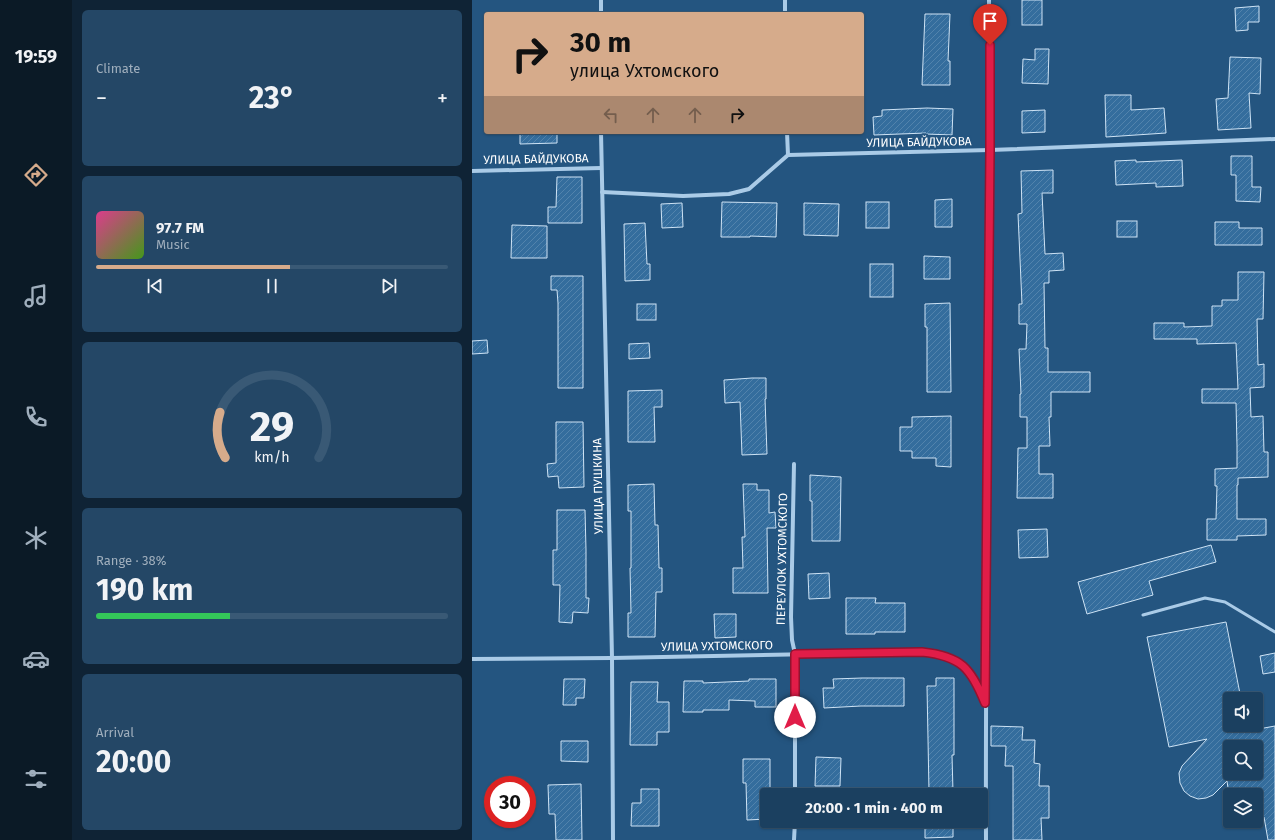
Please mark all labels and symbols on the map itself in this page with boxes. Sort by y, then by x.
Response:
pin [973,4,1007,45]
street label: УЛИЦА БАЙДУКОВА [866,133,972,150]
street label: УЛИЦА БАЙДУКОВА [483,150,589,167]
street label: УЛИЦА ПУШКИНА [590,438,606,534]
street label: ПЕРЕУЛОК УХТОМСКОГО [774,493,790,625]
street label: УЛИЦА УХТОМСКОГО [661,638,773,654]
position arrow [774,696,816,738]
speed limit sign: 30 [484,776,536,828]

